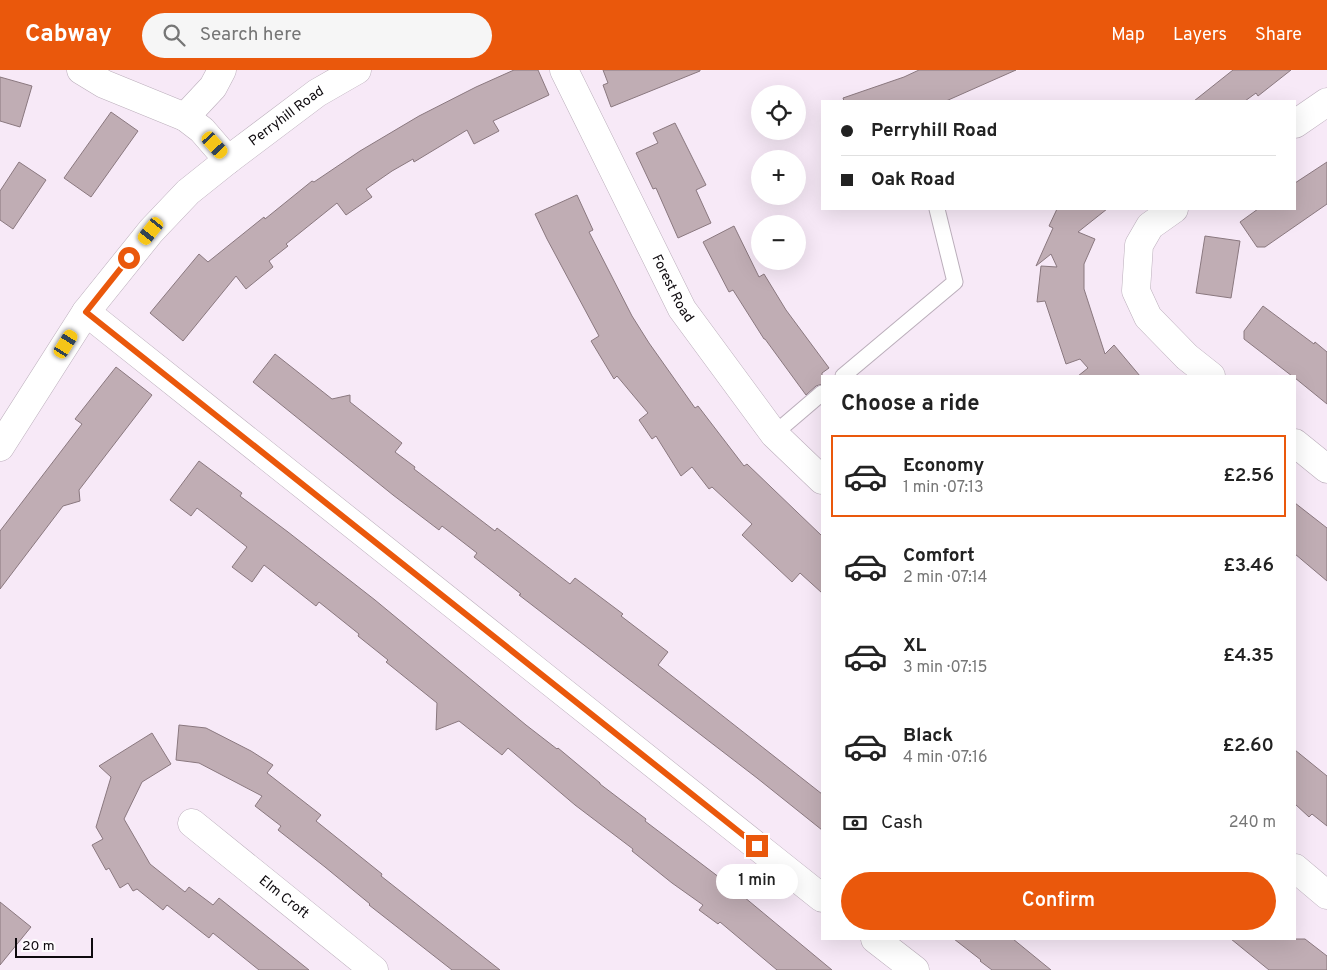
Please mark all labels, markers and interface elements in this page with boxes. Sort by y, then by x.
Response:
search box [142,13,492,58]
text: Cabway [25,20,112,50]
icon: search [160,21,188,49]
text: Search here [200,23,301,47]
text: Map [1111,24,1145,47]
text: Layers [1173,24,1227,47]
text: Share [1255,24,1302,47]
street label: Perryhill Road [246,82,327,150]
map controls [751,85,806,270]
button: locate [751,85,806,140]
text: Perryhill Road [871,119,998,143]
car [199,129,230,161]
button: + [751,150,806,205]
text: Oak Road [871,168,955,192]
car [135,215,166,247]
button: − [751,215,806,270]
route start [118,247,140,269]
street label: Forest Road [648,252,698,326]
car [51,327,80,361]
text: Choose a ride [841,391,979,418]
icon: car [843,454,888,499]
text: Economy [903,454,984,478]
text: £2.56 [1223,464,1274,488]
text: 1 min · 07:13 [903,478,984,498]
icon: car [843,544,888,589]
text: Comfort [903,544,975,568]
text: £3.46 [1223,554,1274,578]
text: 2 min · 07:14 [903,568,987,588]
icon: car [843,634,888,679]
text: XL [903,634,926,658]
text: £4.35 [1223,644,1274,668]
text: 3 min · 07:15 [903,658,988,678]
icon: car [843,724,888,769]
text: Black [903,724,953,748]
text: £2.60 [1222,734,1274,758]
text: 4 min · 07:16 [903,748,987,768]
icon: cash [841,809,869,837]
text: Cash [881,811,923,835]
text: 240 m [1229,813,1276,833]
route end [746,835,768,857]
callout: 1 min [716,864,798,898]
text: 1 min [738,871,776,891]
street label: Elm Croft [255,872,312,922]
button: Confirm [841,872,1276,930]
scale bar [15,935,92,958]
text: 20 m [22,938,55,955]

